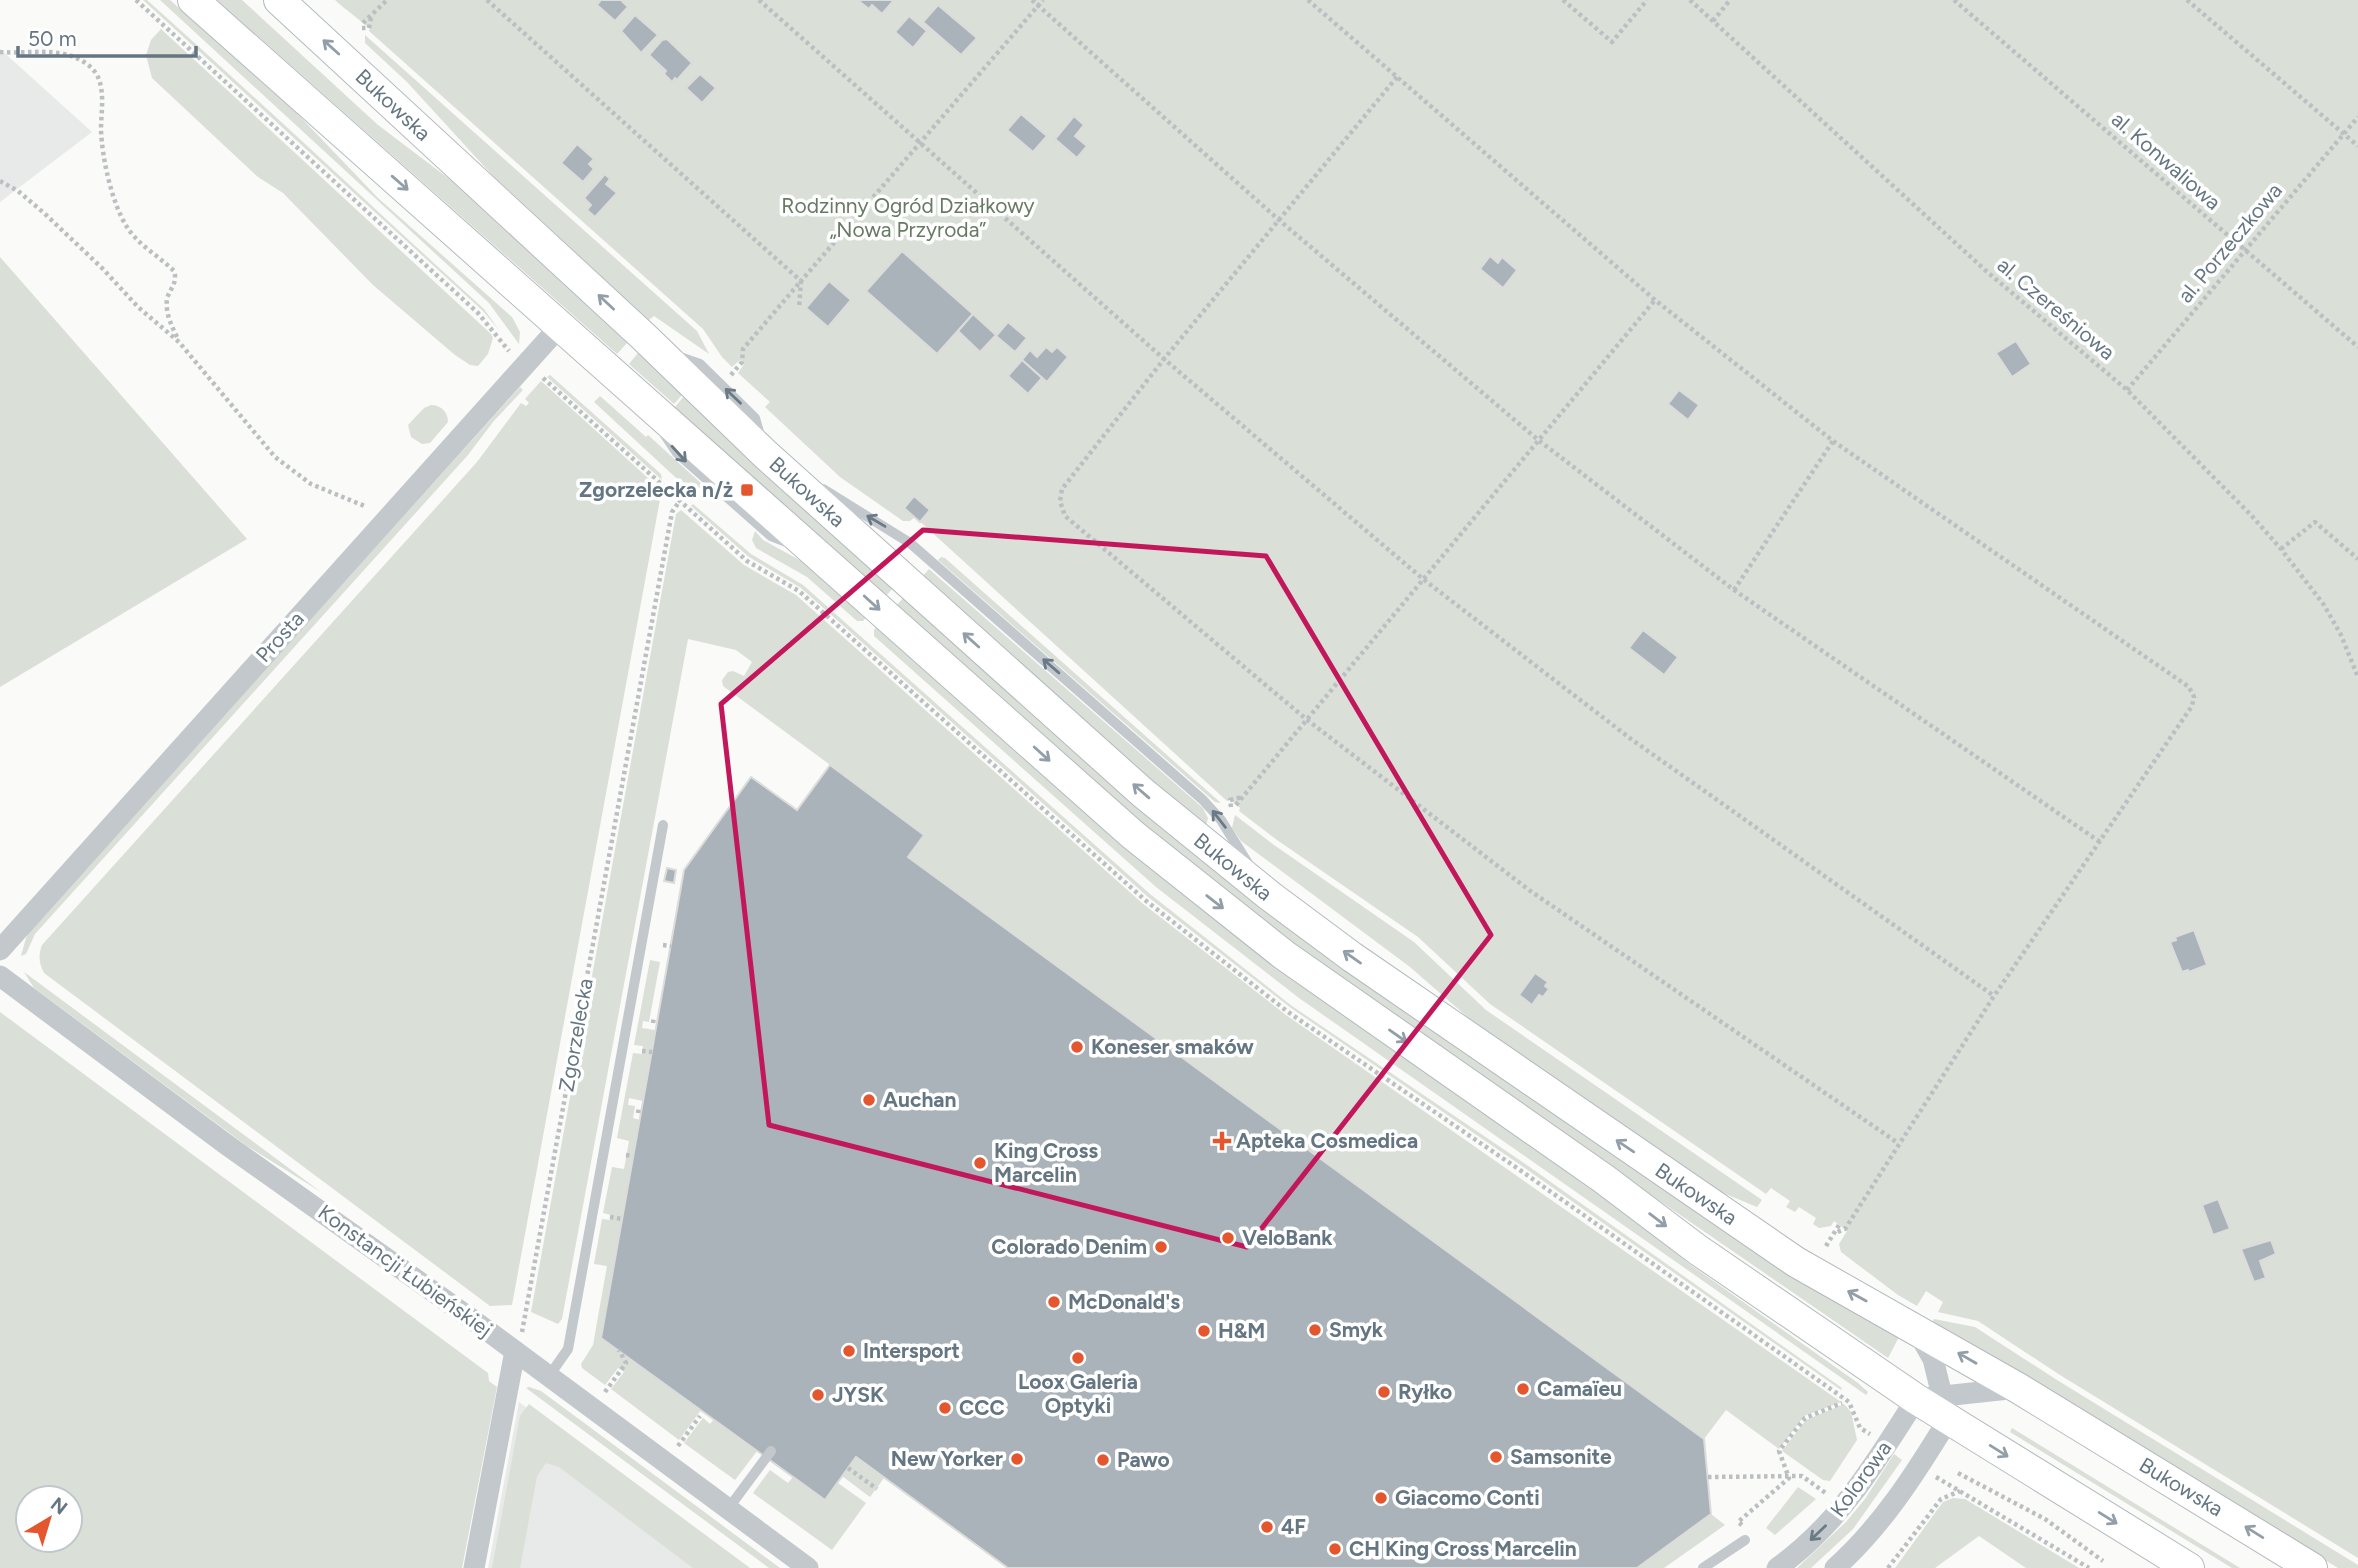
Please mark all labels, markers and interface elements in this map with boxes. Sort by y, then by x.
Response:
scale bar [18,14,196,58]
text: 50 m [28,26,77,51]
one-way arrow [322,39,340,55]
street label: Bukowska [351,64,436,146]
street label: al. Konwaliowa [2107,106,2226,215]
one-way arrow [391,175,409,191]
street label: al. Porzeczkowa [2172,178,2287,308]
park label: Rodzinny Ogród Działkowy „Nowa Przyroda” [781,193,1035,242]
street label: al. Czereśniowa [1992,252,2120,365]
one-way arrow [598,293,615,310]
one-way arrow [725,388,742,405]
one-way arrow [671,445,687,463]
street label: Bukowska [764,451,850,532]
place label: Zgorzelecka n/ż [579,477,733,502]
marker: Zgorzelecka n/ż [739,482,755,498]
one-way arrow [866,514,886,528]
one-way arrow [863,595,881,611]
street label: Prosta [250,606,309,667]
one-way arrow [963,631,980,648]
one-way arrow [1042,658,1060,674]
one-way arrow [1033,746,1051,762]
one-way arrow [1132,783,1150,799]
one-way arrow [1211,810,1226,829]
street label: Bukowska [1189,828,1277,906]
one-way arrow [1205,894,1224,909]
one-way arrow [1343,950,1362,965]
street label: Zgorzelecka [553,976,598,1094]
one-way arrow [1388,1029,1407,1043]
place label: Koneser smaków [1091,1034,1254,1059]
marker: Koneser smaków [1069,1039,1085,1055]
place label: Auchan [883,1087,956,1112]
marker: Auchan [861,1092,877,1108]
place label: Apteka Cosmedica [1236,1128,1418,1153]
marker: Apteka Cosmedica [1214,1133,1230,1149]
place label: King Cross Marcelin [994,1138,1098,1187]
one-way arrow [1616,1139,1635,1153]
marker: King Cross Marcelin [972,1155,988,1171]
street label: Bukowska [1651,1157,1742,1230]
street label: Konstancji Łubieńskiej [314,1199,497,1342]
one-way arrow [1648,1213,1667,1228]
place label: VeloBank [1242,1225,1333,1250]
marker: VeloBank [1220,1230,1236,1246]
place label: Colorado Denim [991,1234,1147,1259]
marker: Colorado Denim [1153,1239,1169,1255]
place label: McDonald's [1068,1289,1180,1314]
one-way arrow [1847,1289,1867,1303]
marker: McDonald's [1046,1294,1062,1310]
place label: Smyk [1329,1317,1384,1342]
place label: H&M [1218,1318,1265,1343]
marker: Smyk [1307,1322,1323,1338]
marker: H&M [1196,1323,1212,1339]
place label: Intersport [863,1338,960,1363]
marker: Intersport [841,1343,857,1359]
marker: Loox Galeria Optyki [1070,1350,1086,1366]
one-way arrow [1957,1351,1978,1364]
place label: Loox Galeria Optyki [1018,1369,1138,1418]
place label: Camaïeu [1537,1376,1622,1401]
place label: Ryłko [1398,1379,1452,1404]
marker: Camaïeu [1515,1381,1531,1397]
place label: JYSK [832,1382,884,1407]
marker: Ryłko [1376,1384,1392,1400]
marker: JYSK [810,1387,826,1403]
place label: CCC [959,1395,1005,1420]
marker: CCC [937,1400,953,1416]
street label: Kolorowa [1825,1436,1896,1521]
place label: Samsonite [1510,1444,1612,1469]
one-way arrow [1989,1444,2008,1459]
place label: New Yorker [891,1446,1003,1471]
place label: Pawo [1117,1447,1170,1472]
marker: Samsonite [1488,1449,1504,1465]
marker: New Yorker [1009,1451,1025,1467]
marker: Pawo [1095,1452,1111,1468]
street label: Bukowska [2135,1452,2228,1521]
north arrow [14,1484,84,1554]
place label: Giacomo Conti [1395,1485,1540,1510]
marker: Giacomo Conti [1373,1490,1389,1506]
text: N [46,1492,72,1520]
one-way arrow [2097,1511,2117,1525]
place label: 4F [1281,1514,1306,1539]
marker: 4F [1259,1519,1275,1535]
one-way arrow [1810,1525,1827,1542]
one-way arrow [2245,1525,2265,1539]
place label: CH King Cross Marcelin [1349,1536,1577,1561]
marker: CH King Cross Marcelin [1327,1541,1343,1557]

